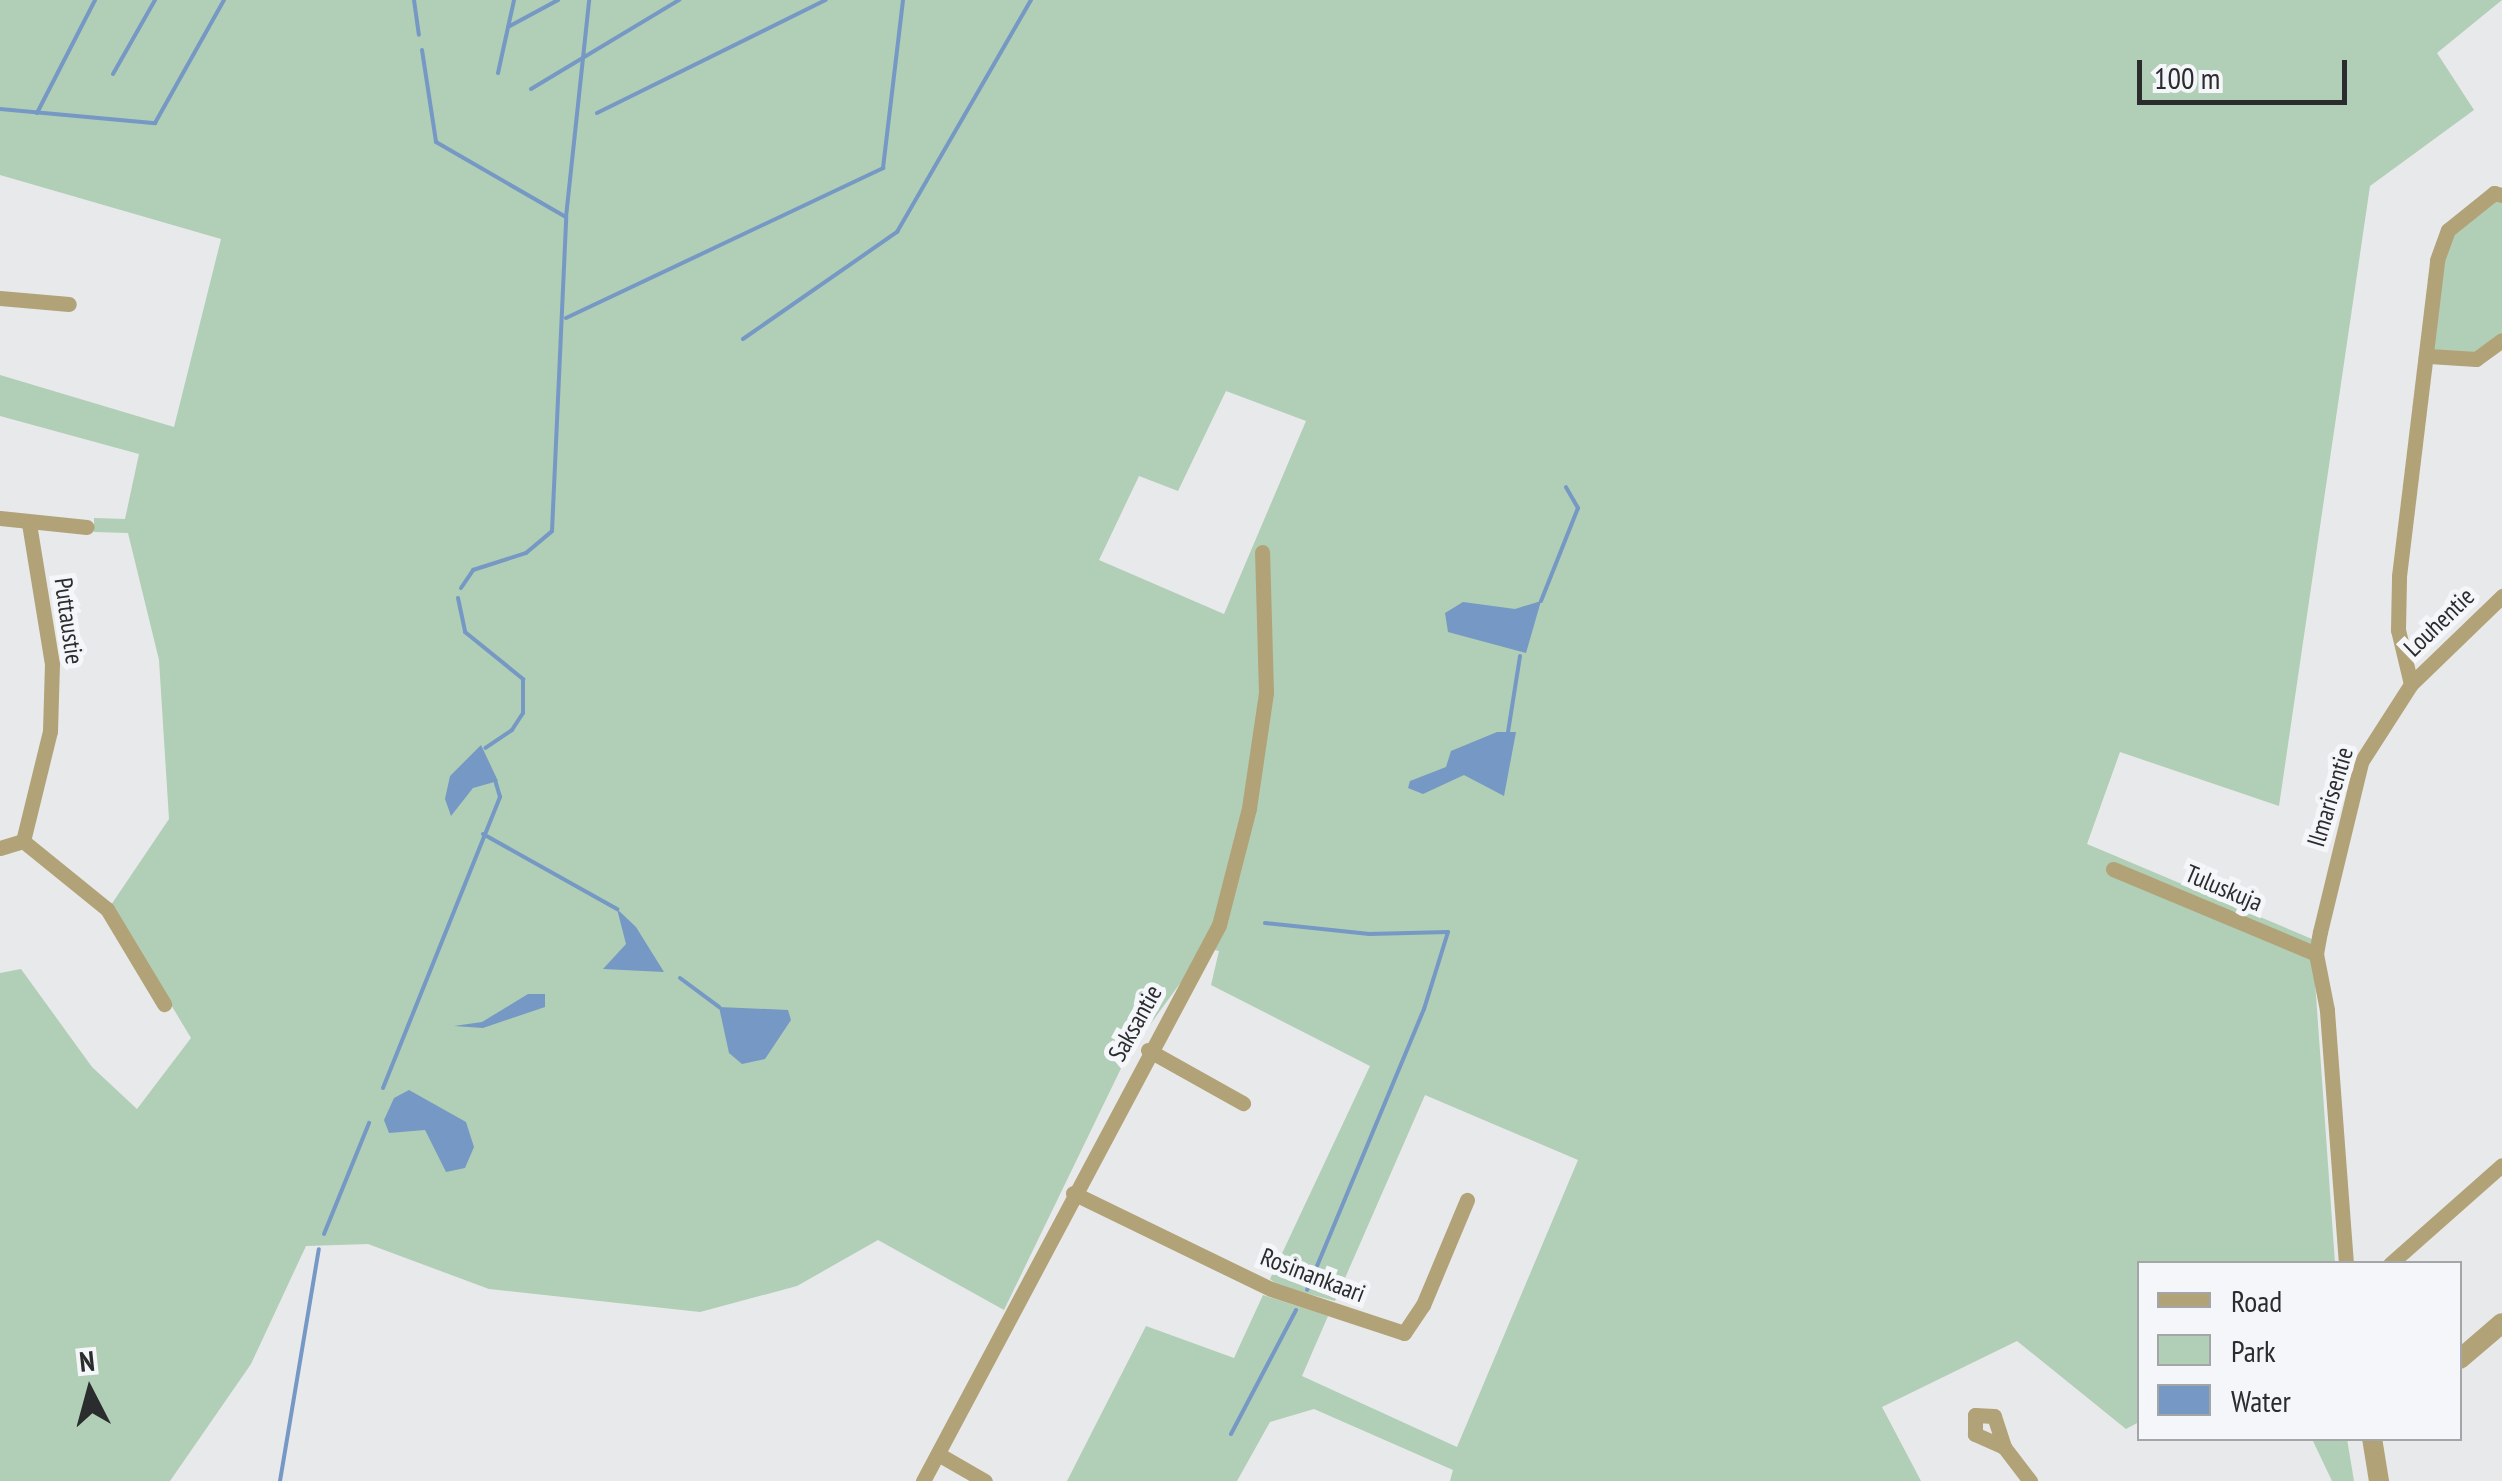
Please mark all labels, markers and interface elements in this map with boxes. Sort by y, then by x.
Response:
scale bar [2142,40,2352,102]
text: 100 m [2154,58,2220,97]
street label: Puttaustie [48,576,90,666]
street label: Louhentie [2398,581,2480,663]
street label: Ilmarisentie [2301,744,2359,850]
street label: Tuluskuja [2181,858,2267,918]
street label: Saksantie [1102,980,1168,1066]
street label: Rosinankaari [1256,1241,1370,1309]
legend [2137,1261,2462,1441]
text: Road [2231,1281,2282,1320]
text: Park [2231,1331,2276,1370]
north arrow [40,1341,140,1441]
text: N [77,1341,96,1380]
text: Water [2231,1381,2291,1420]

